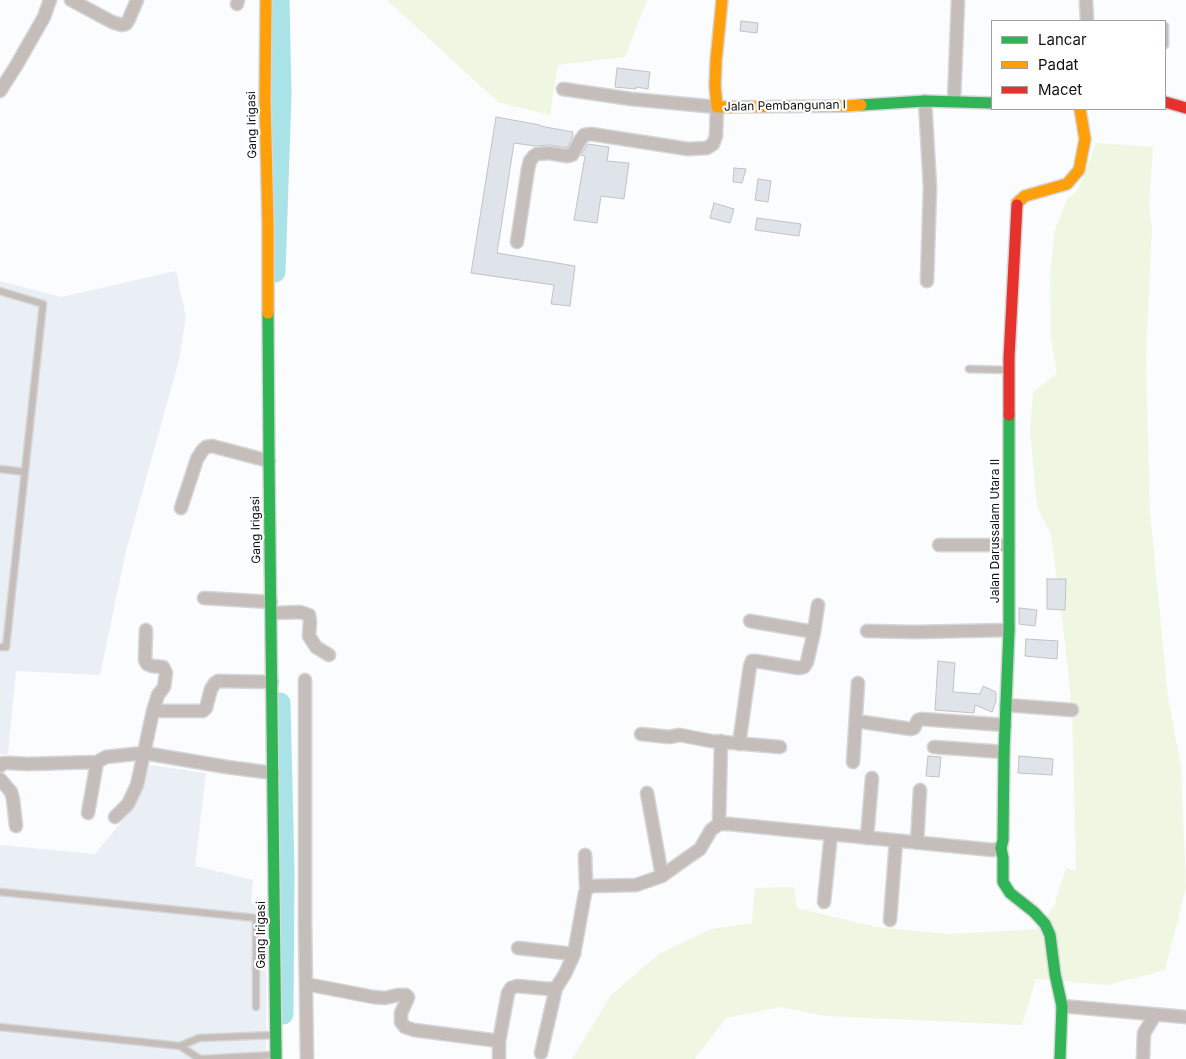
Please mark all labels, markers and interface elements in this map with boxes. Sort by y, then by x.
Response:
legend [991,20,1166,110]
text: Lancar [1038,30,1087,49]
text: Padat [1038,55,1079,74]
text: Macet [1038,80,1082,99]
street label: Gang Irigasi [244,91,260,159]
street label: Jalan Pembangunan I [724,98,846,114]
street label: Jalan Darussalam Utara II [988,459,1002,603]
street label: Gang Irigasi [248,496,264,564]
street label: Gang Irigasi [254,901,268,969]

